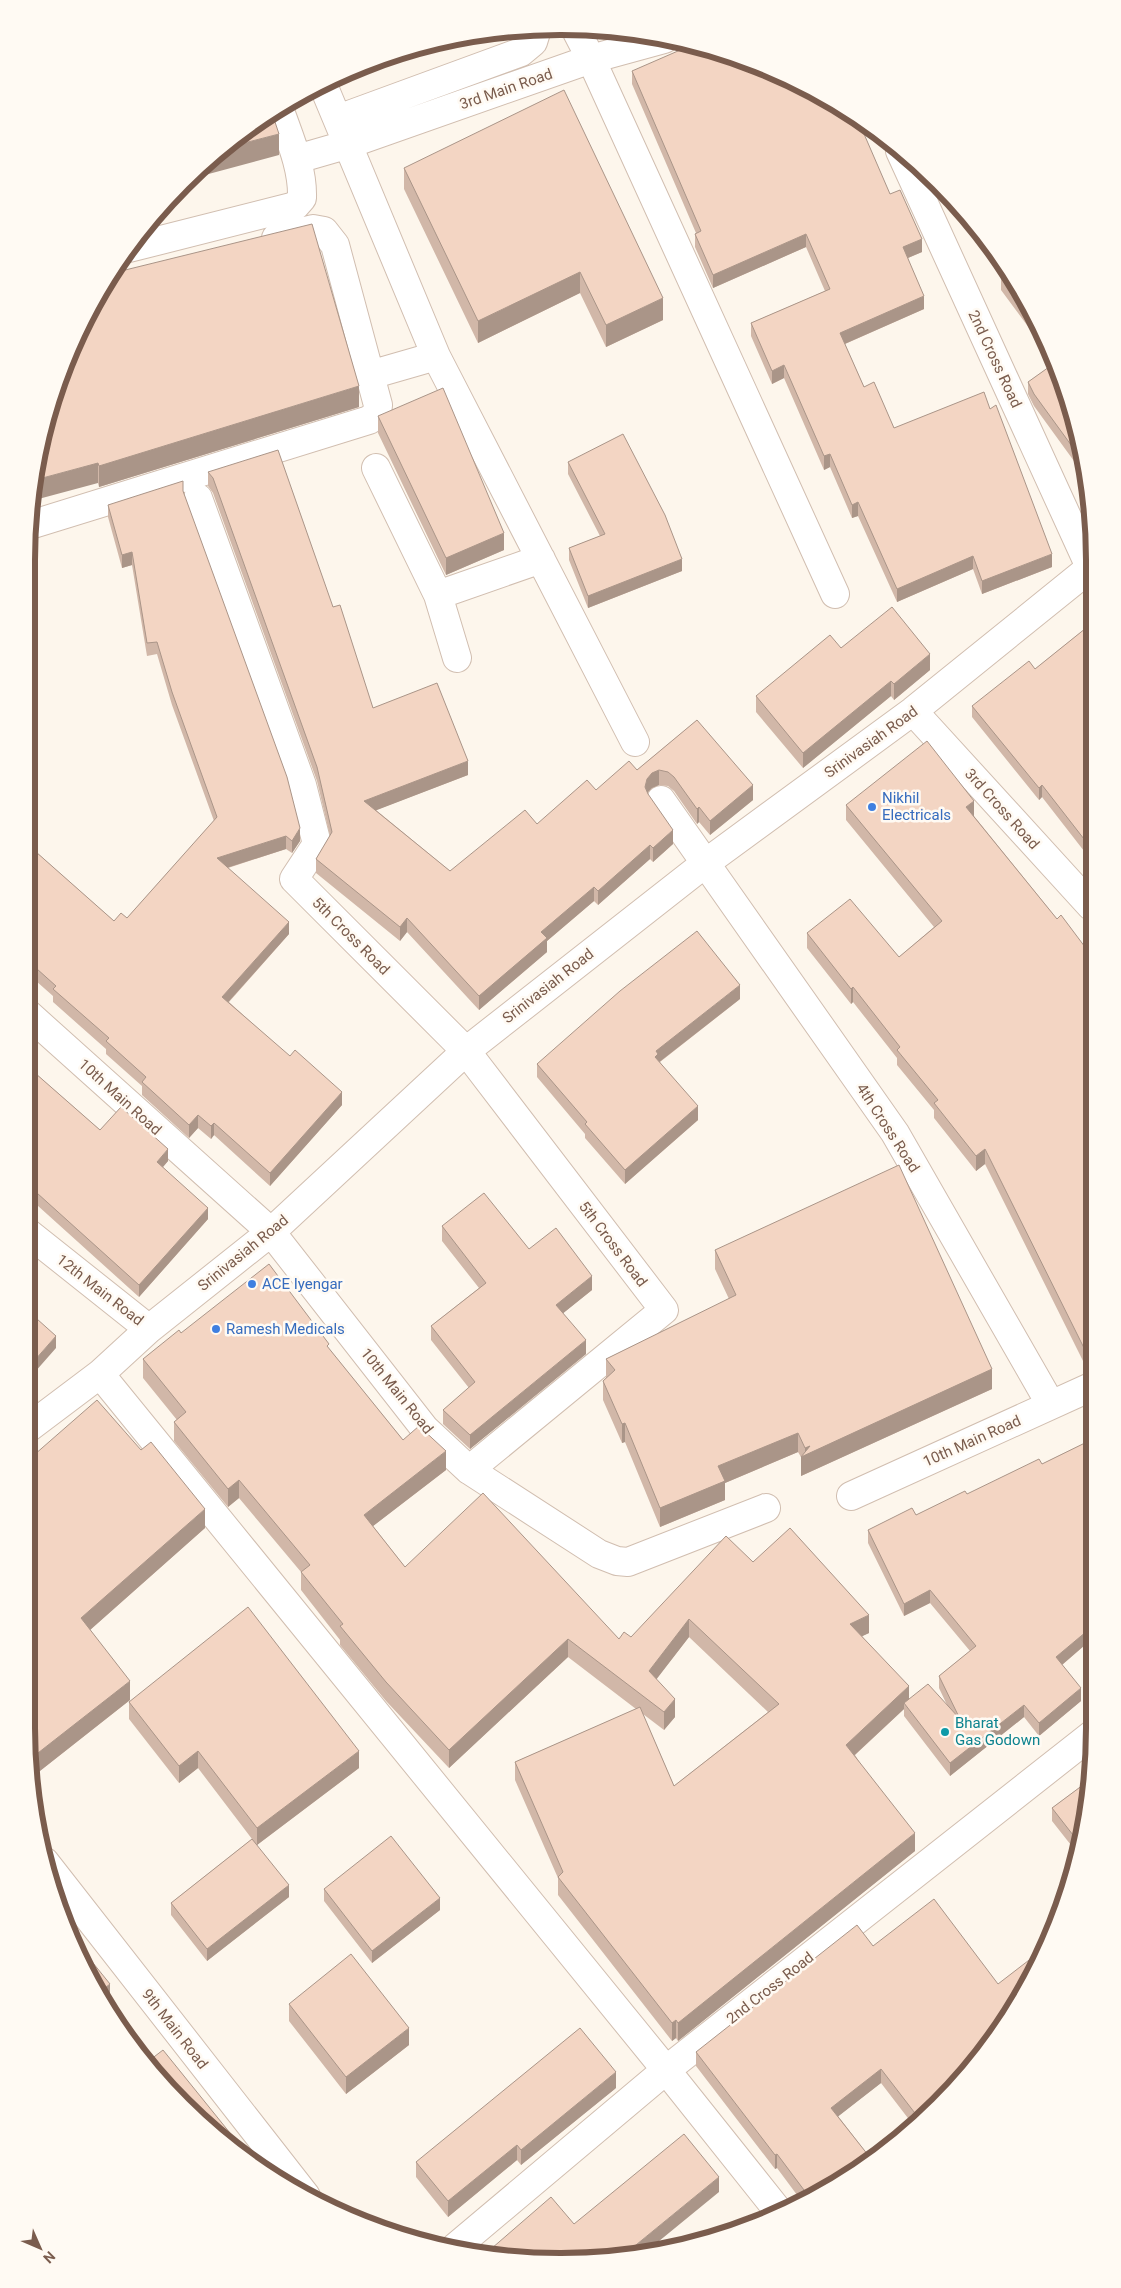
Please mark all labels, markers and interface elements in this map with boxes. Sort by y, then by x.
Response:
street label: 3rd Main Road [457,65,555,113]
street label: 2nd Cross Road [964,307,1026,411]
street label: Srinivasiah Road [821,702,921,782]
street label: 3rd Cross Road [961,765,1043,853]
place label: Nikhil Electricals [882,789,951,824]
marker: Nikhil Electricals [866,801,878,813]
street label: 5th Cross Road [309,894,393,978]
street label: Srinivasiah Road [499,945,597,1027]
street label: 10th Main Road [75,1055,165,1139]
street label: 4th Cross Road [853,1080,923,1176]
street label: 5th Cross Road [575,1198,651,1290]
street label: Srinivasiah Road [194,1211,292,1295]
street label: 12th Main Road [53,1251,147,1329]
place label: ACE Iyengar [262,1275,343,1293]
marker: ACE Iyengar [246,1278,258,1290]
place label: Ramesh Medicals [226,1320,345,1338]
marker: Ramesh Medicals [210,1323,222,1335]
street label: 10th Main Road [357,1345,437,1437]
street label: 10th Main Road [920,1411,1024,1471]
place label: Bharat Gas Godown [955,1714,1040,1749]
marker: Bharat Gas Godown [939,1726,951,1738]
street label: 2nd Cross Road [723,1948,817,2028]
street label: 9th Main Road [138,1985,212,2073]
north arrow [15,2223,65,2273]
text: N [40,2248,58,2266]

